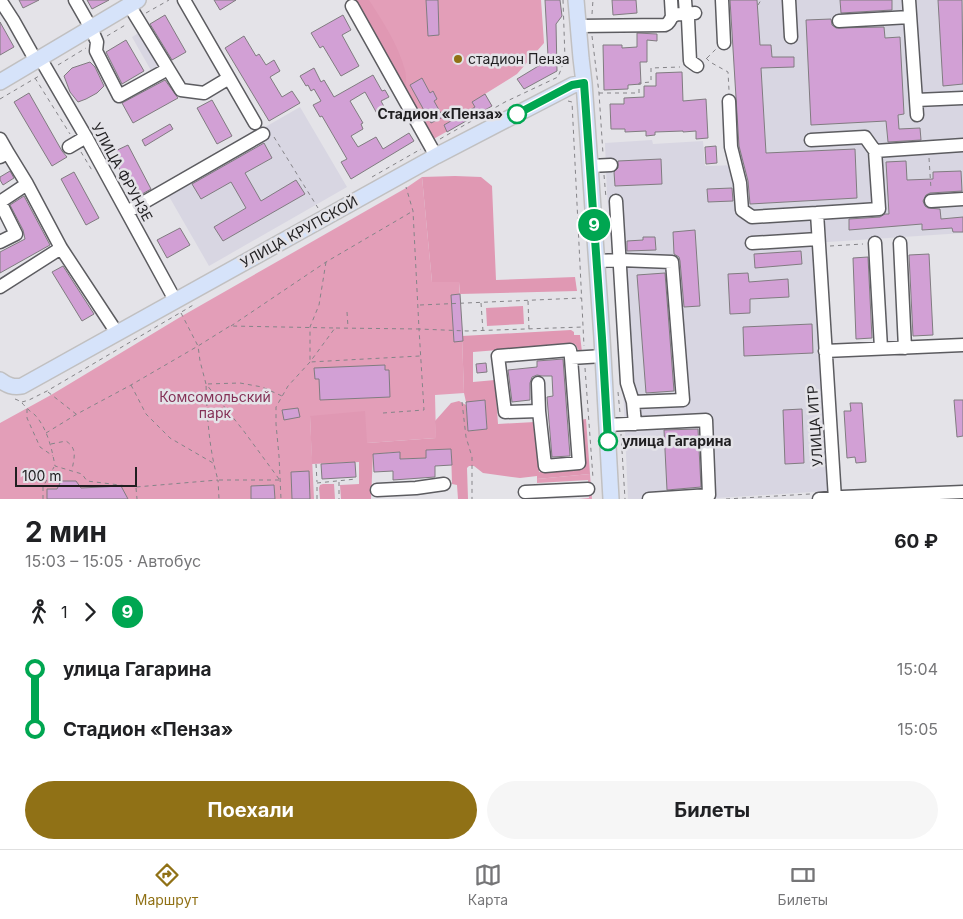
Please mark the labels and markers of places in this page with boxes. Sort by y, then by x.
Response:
place label: стадион Пенза [468,50,570,67]
marker: стадион Пенза [452,53,464,65]
marker: Стадион «Пенза» [507,104,527,124]
place label: Стадион «Пенза» [377,105,503,122]
marker: улица Гагарина [598,431,618,451]
place label: улица Гагарина [622,432,732,449]

